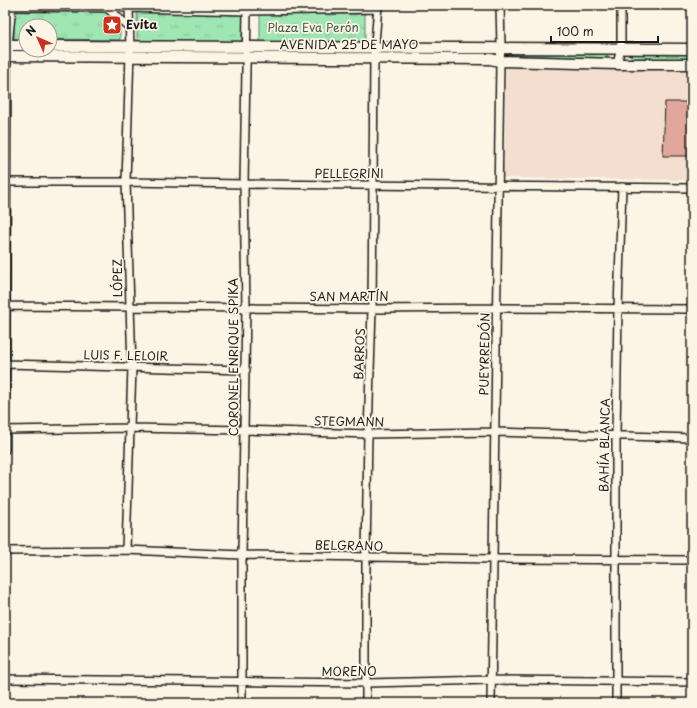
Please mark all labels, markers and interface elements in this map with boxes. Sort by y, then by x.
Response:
place icon: Evita [101,14,123,36]
place label: Evita [126,15,158,33]
north arrow [18,18,58,58]
park label: Plaza Eva Perón [267,18,359,36]
scale bar [551,18,658,44]
text: N [21,21,40,40]
text: 100 m [557,22,594,40]
street label: AVENIDA 25 DE MAYO [280,35,418,53]
street label: PELLEGRINI [314,164,384,182]
street label: LÓPEZ [108,259,126,297]
street label: CORONEL ENRIQUE SPIKA [224,278,242,436]
street label: SAN MARTÍN [309,287,389,305]
street label: PUEYRREDÓN [474,312,494,396]
street label: BARROS [349,328,369,380]
street label: LUIS F. LELOIR [83,345,169,365]
street label: BAHÍA BLANCA [594,398,614,492]
street label: STEGMANN [314,411,384,431]
street label: BELGRANO [315,535,383,555]
street label: MORENO [321,662,377,680]

